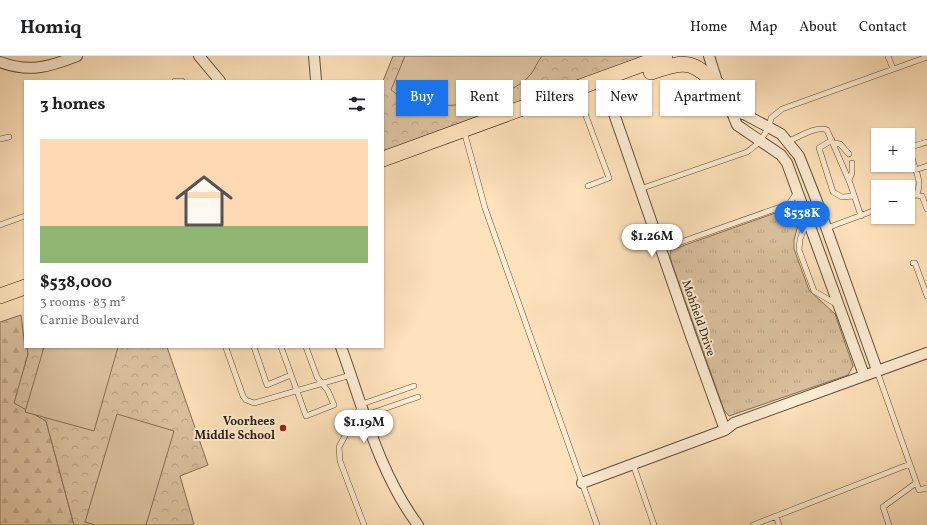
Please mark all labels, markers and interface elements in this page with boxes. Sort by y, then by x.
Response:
text: Homiq [20,15,82,41]
text: Home [690,18,727,37]
text: Map [749,18,777,37]
text: About [799,18,837,37]
text: Contact [859,18,907,37]
chip: Buy [396,80,448,116]
chip: Rent [456,80,513,116]
chip: Filters [521,80,588,116]
chip: New [596,80,652,116]
chip: Apartment [660,80,755,116]
text: 3 homes [40,93,105,116]
icon: filters [346,93,368,115]
map controls [871,128,915,224]
button: + [871,128,915,172]
icon: home [168,165,240,237]
button: − [871,180,915,224]
pin: $538K [774,201,830,235]
text: $538K [784,205,820,223]
pin: $1.26M [619,224,685,258]
text: $1.26M [631,228,673,246]
text: $538,000 [40,271,112,294]
street label: Mohfield Drive [678,278,719,359]
text: 3 rooms · 83 m² [40,294,126,312]
text: Carnie Boulevard [40,312,139,330]
pin: $1.19M [331,410,397,444]
place label: Voorhees Middle School [195,414,275,444]
text: $1.19M [343,414,385,432]
marker: Voorhees Middle School [278,423,288,433]

